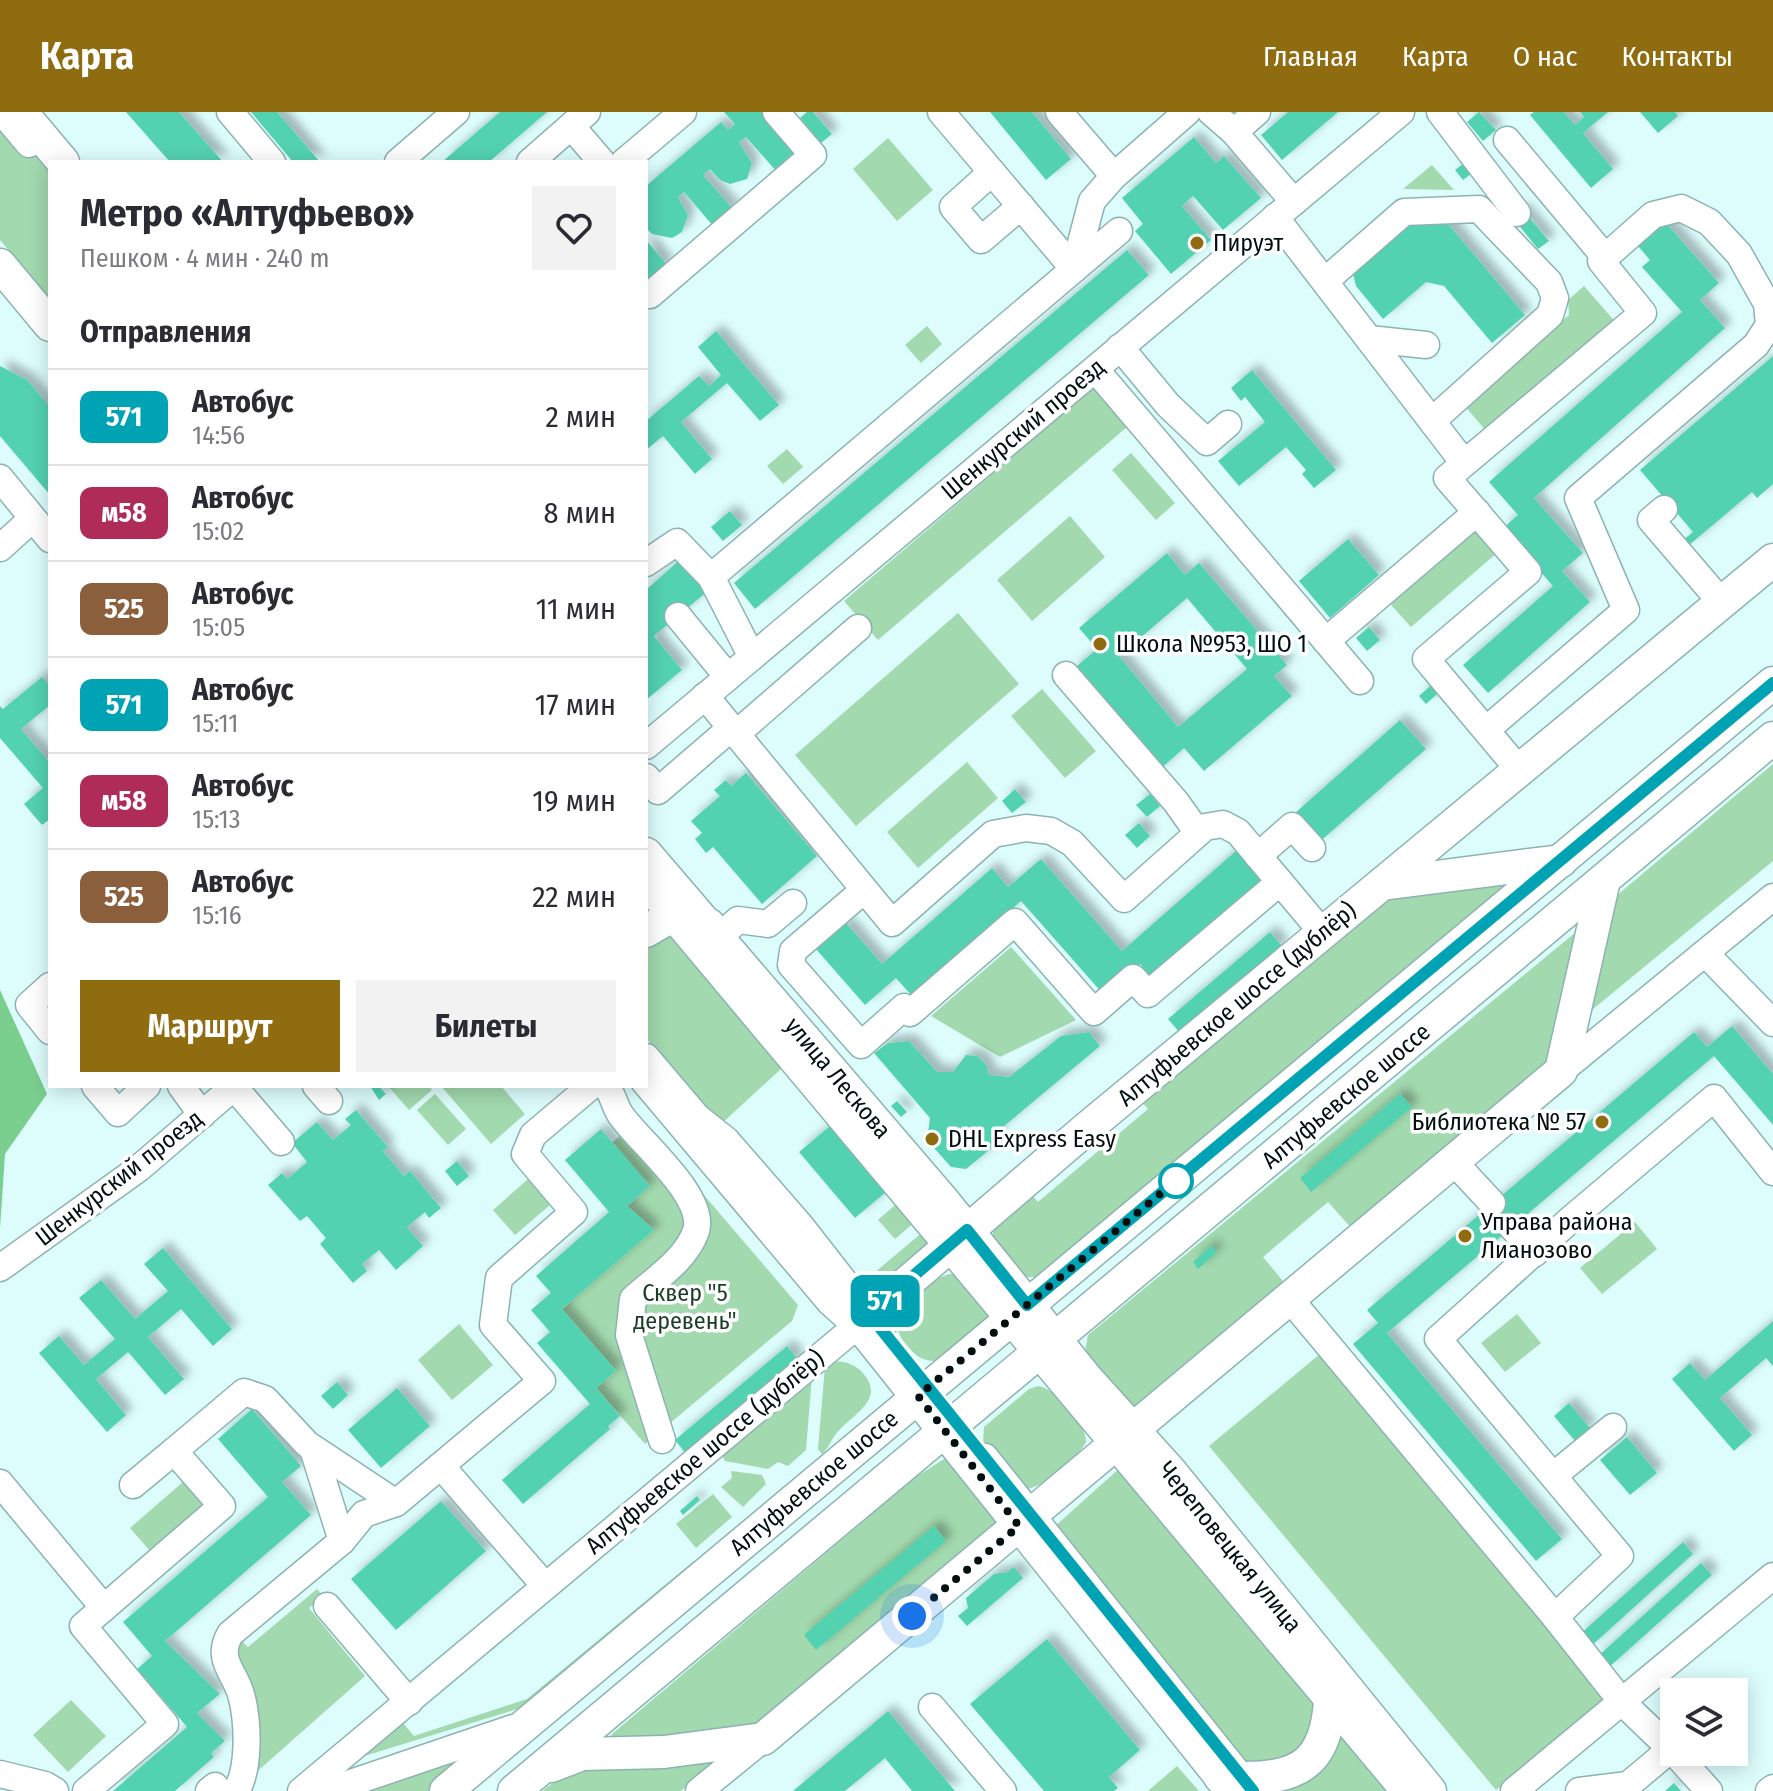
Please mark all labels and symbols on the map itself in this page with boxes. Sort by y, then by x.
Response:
place label: Пируэт [1213,229,1284,257]
marker: Пируэт [1188,234,1206,252]
street label: Шенкурский проезд [936,353,1110,505]
place label: Школа №953, ШО 1 [1116,630,1307,658]
marker: Школа №953, ШО 1 [1091,635,1109,653]
street label: Алтуфьевское шоссе (дублёр) [1112,896,1362,1112]
street label: улица Лескова [779,1012,897,1144]
street label: Алтуфьевское шоссе [1256,1017,1436,1175]
street label: Шенкурский проезд [30,1104,208,1252]
place label: Библиотека № 57 [1412,1108,1586,1136]
marker: Библиотека № 57 [1593,1113,1611,1131]
place label: DHL Express Easy [948,1125,1116,1153]
marker: DHL Express Easy [923,1130,941,1148]
unlabelled marker [1159,1164,1193,1198]
place label: Управа района Лианозово [1480,1208,1633,1264]
marker: Управа района Лианозово [1456,1227,1474,1245]
line badge: 571 [839,1275,931,1327]
park label: Сквер "5 деревень" [633,1279,737,1335]
street label: Алтуфьевское шоссе (дублёр) [580,1344,830,1560]
street label: Алтуфьевское шоссе [724,1404,904,1562]
street label: Череповецкая улица [1152,1456,1308,1638]
your location [892,1596,932,1636]

